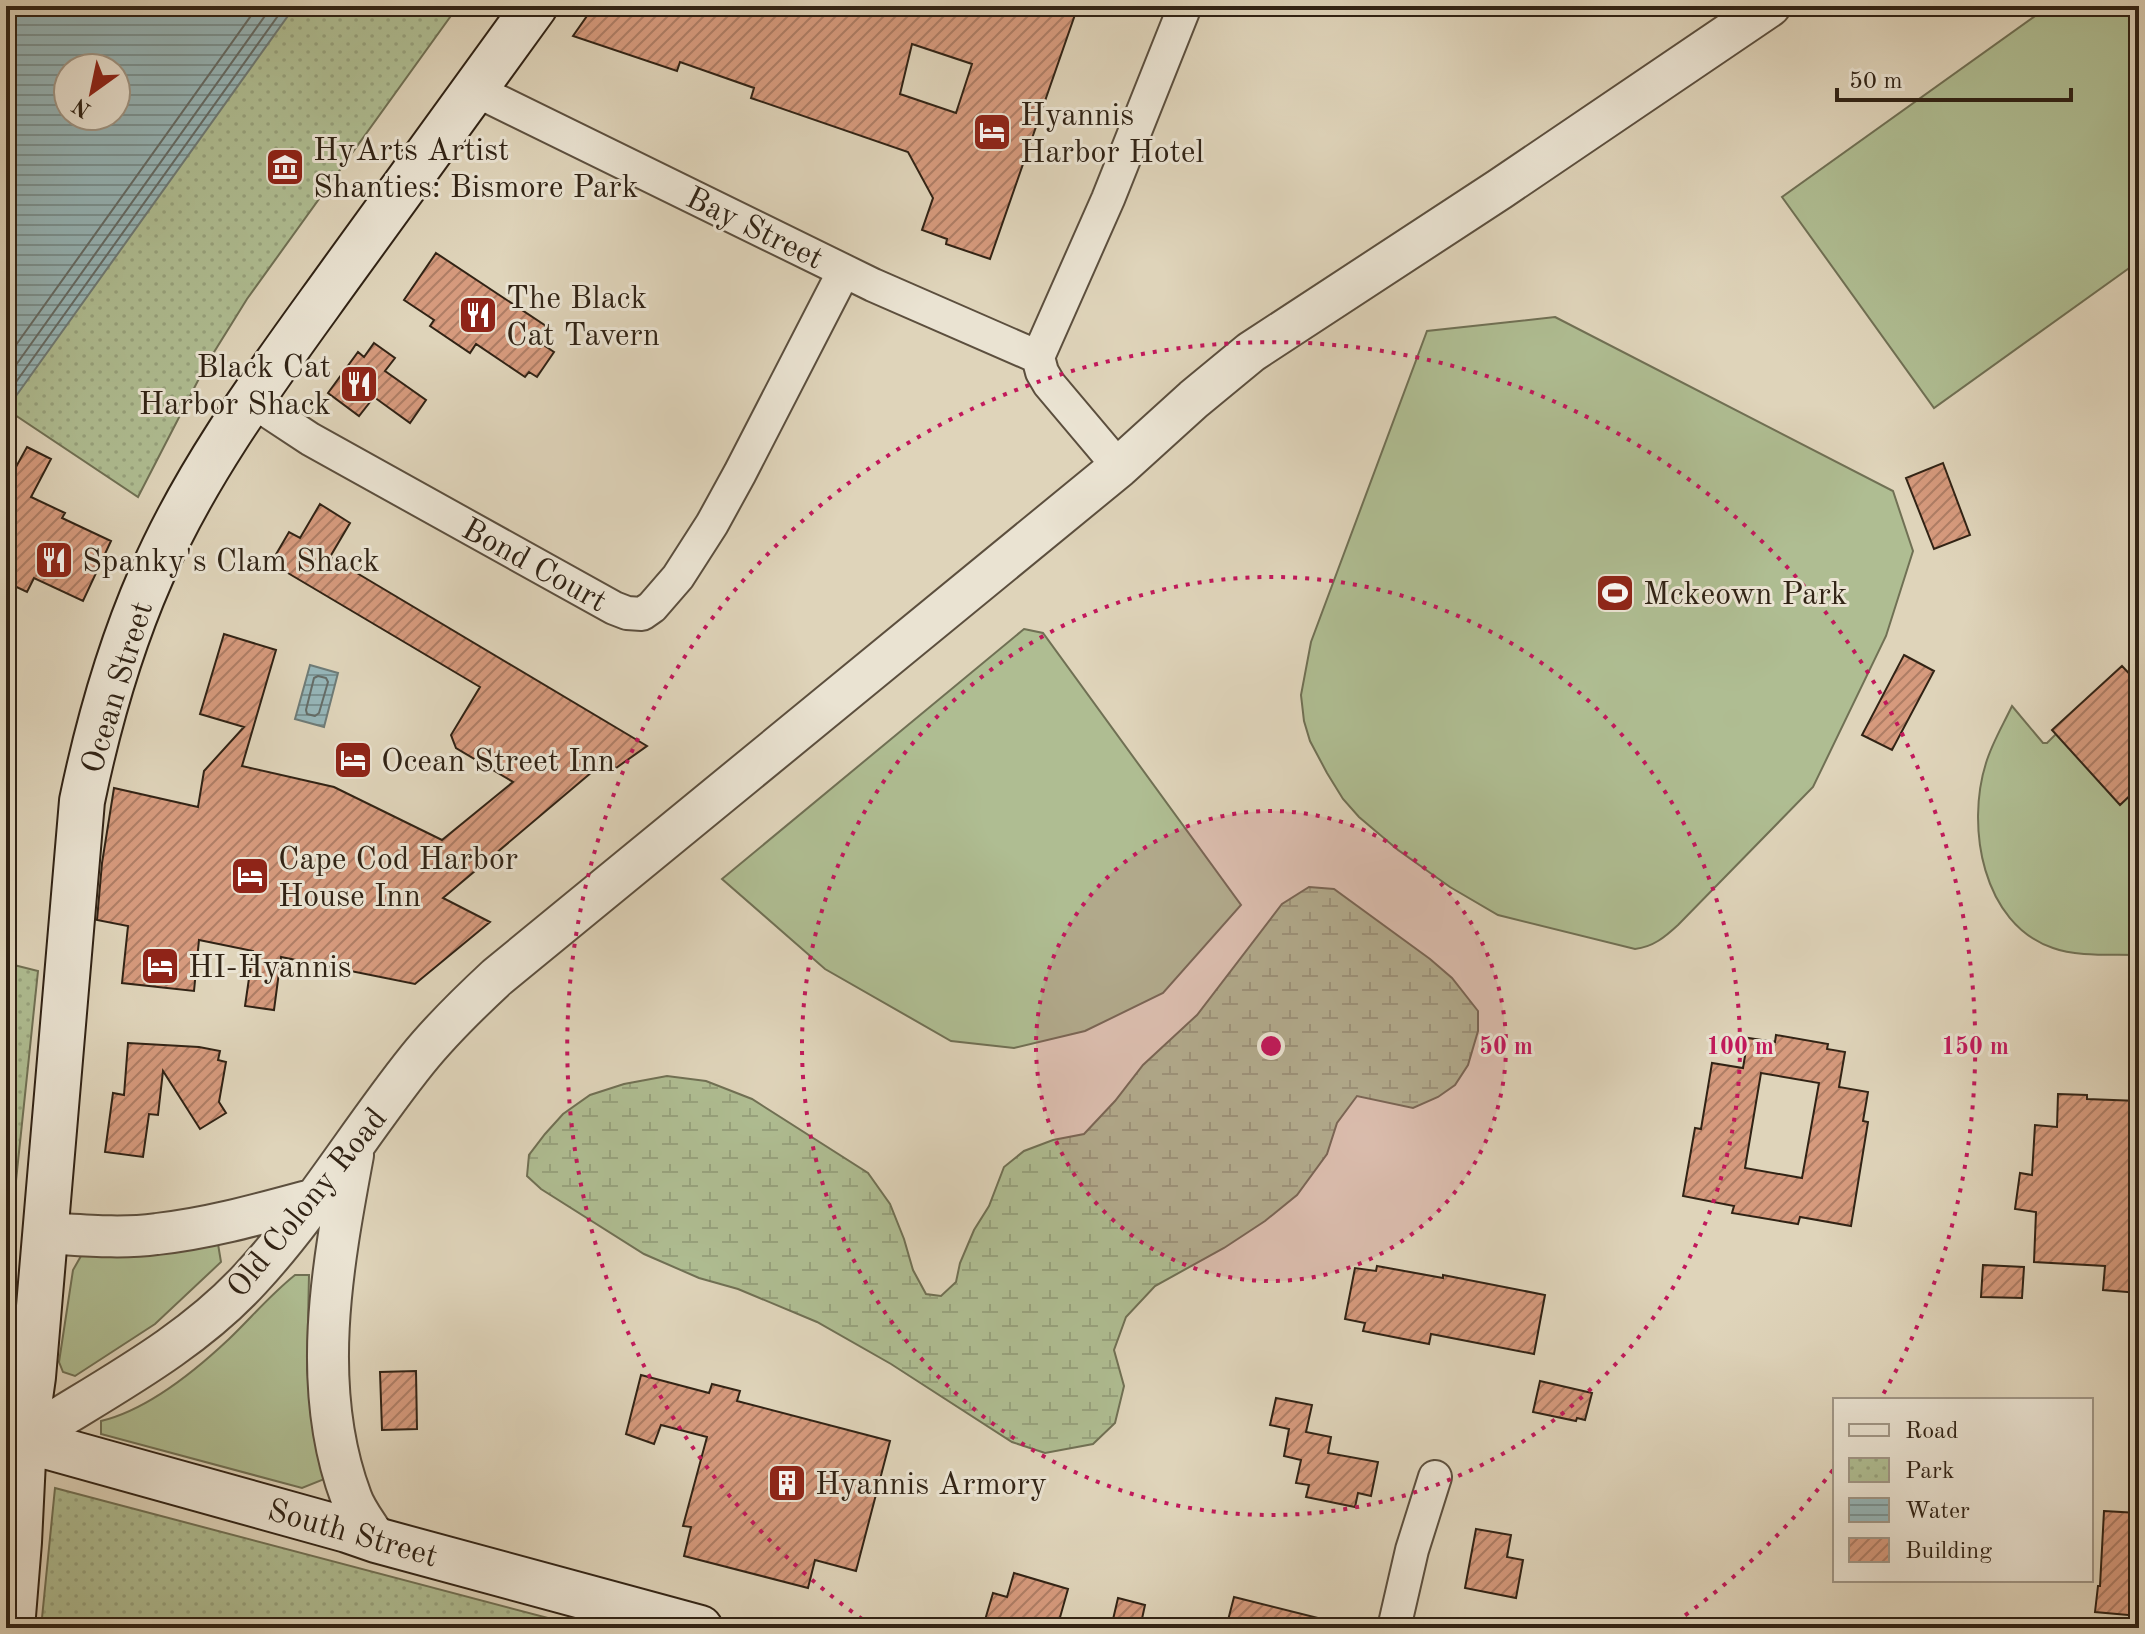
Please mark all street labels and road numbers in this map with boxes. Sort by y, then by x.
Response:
street label: Bay Street [680,183,827,277]
street label: Bond Court [456,514,611,619]
street label: Ocean Street [78,598,160,778]
street label: Old Colony Road [223,1103,394,1305]
street label: South Street [264,1495,441,1574]

